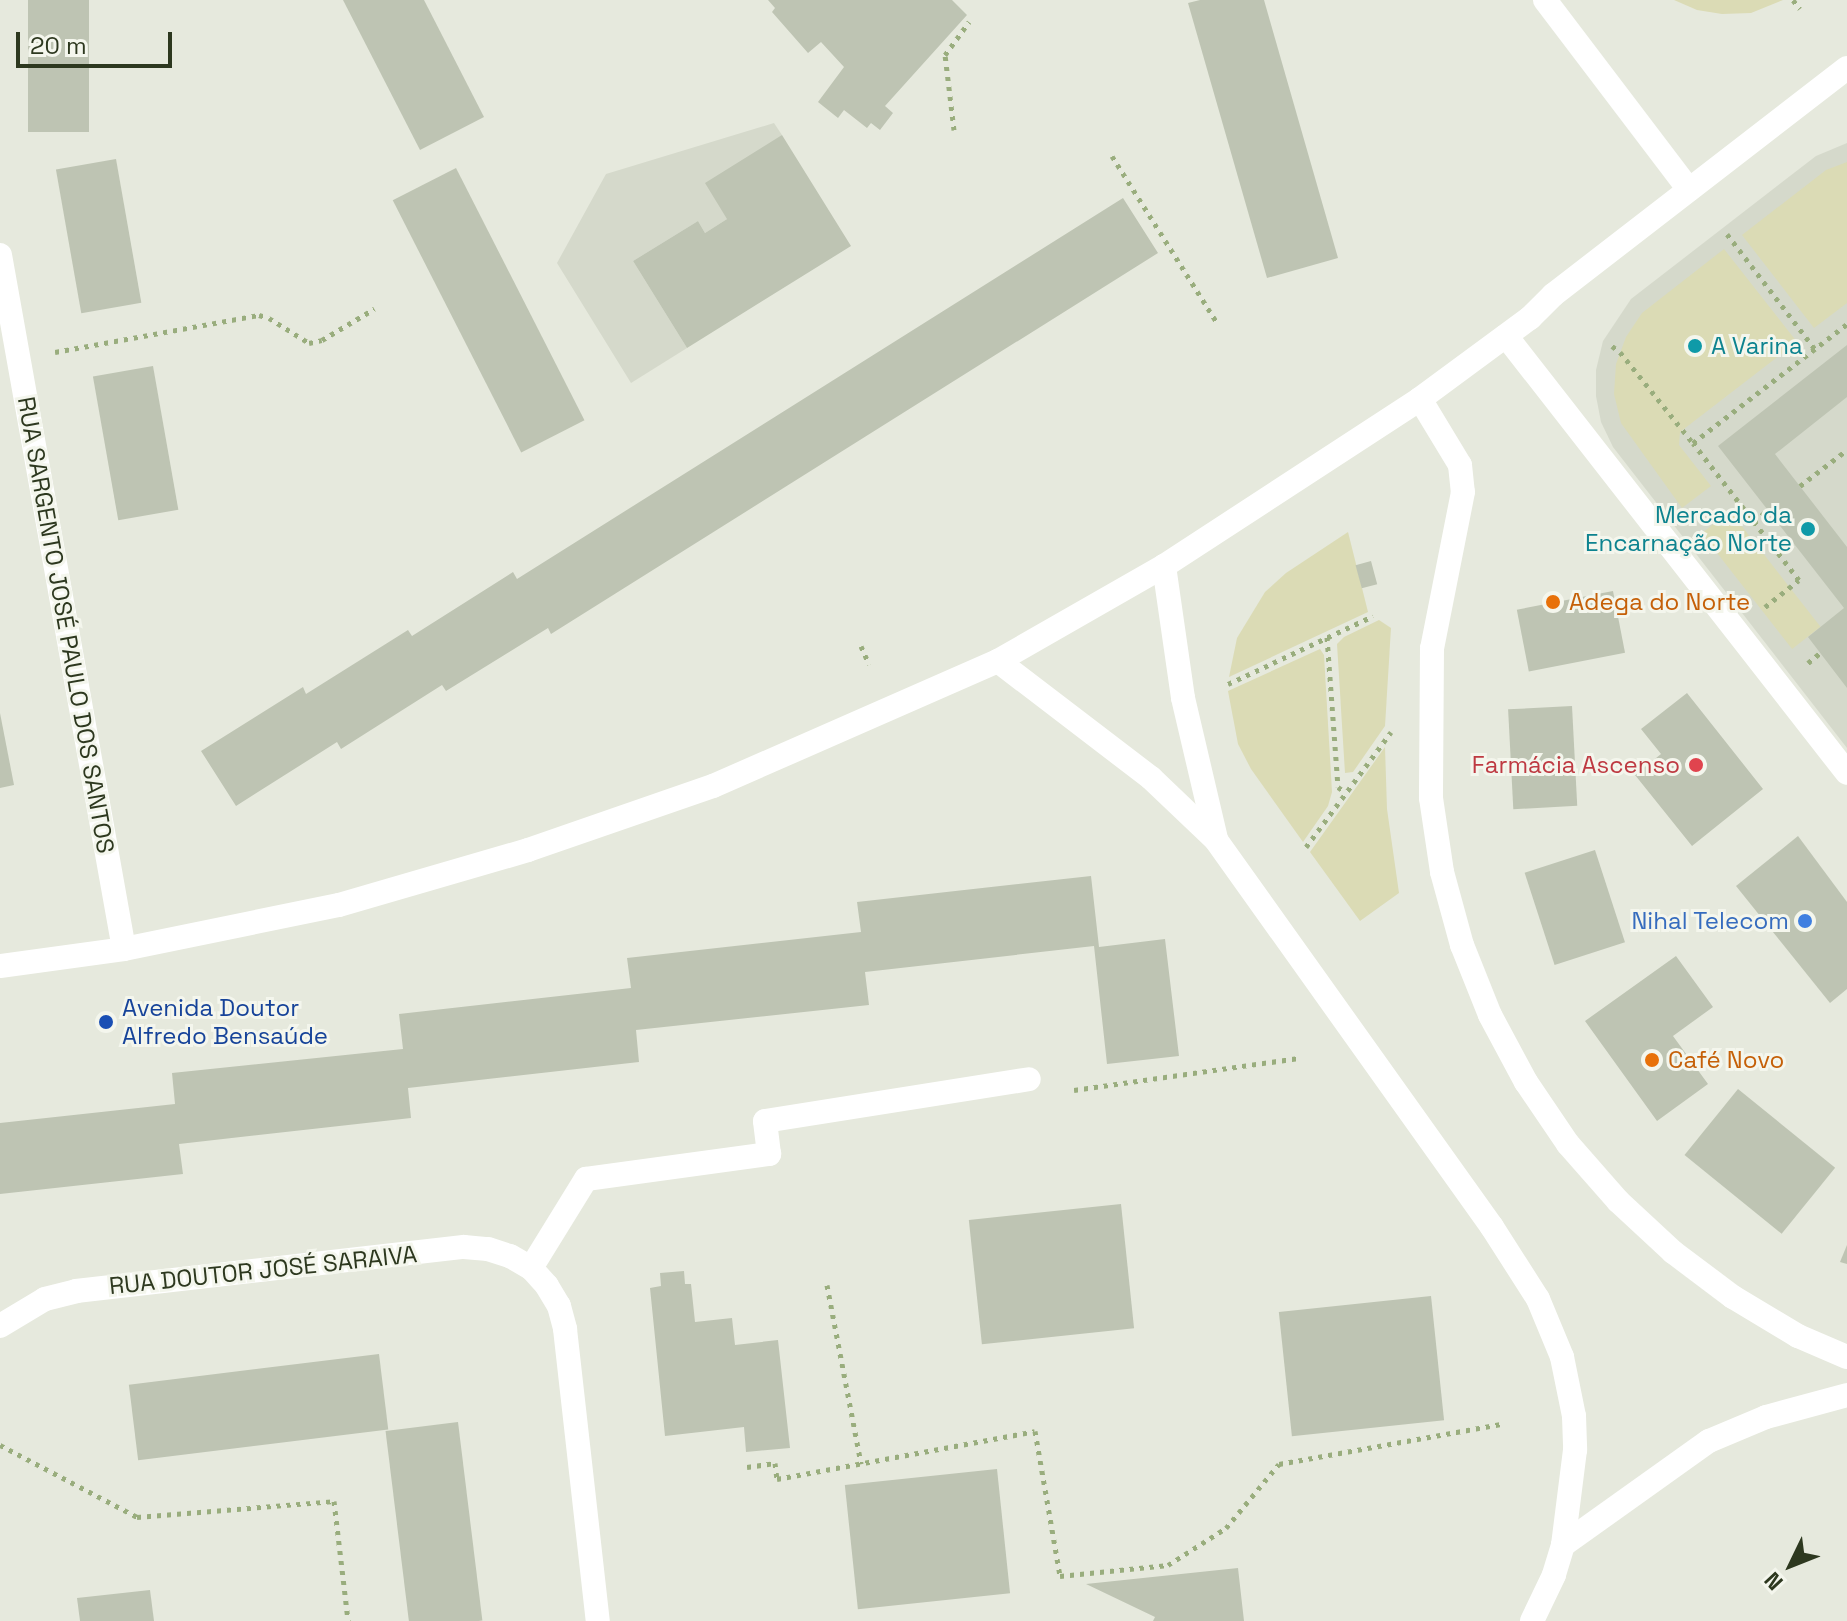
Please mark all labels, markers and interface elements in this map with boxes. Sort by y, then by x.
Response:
scale bar [20,16,176,66]
text: 20 m [30,30,87,61]
place label: A Varina [1711,332,1804,360]
marker: A Varina [1686,337,1704,355]
street label: RUA SARGENTO JOSÉ PAULO DOS SANTOS [12,394,120,856]
place label: Mercado da Encarnação Norte [1585,501,1792,557]
marker: Mercado da Encarnação Norte [1799,520,1817,538]
place label: Adega do Norte [1569,588,1750,616]
marker: Adega do Norte [1544,593,1562,611]
place label: Farmácia Ascenso [1472,751,1680,779]
marker: Farmácia Ascenso [1687,756,1705,774]
place label: Nihal Telecom [1631,907,1789,935]
marker: Nihal Telecom [1796,912,1814,930]
place label: Avenida Doutor Alfredo Bensaúde [122,994,328,1050]
marker: Avenida Doutor Alfredo Bensaúde [97,1013,115,1031]
place label: Café Novo [1668,1046,1784,1074]
marker: Café Novo [1643,1051,1661,1069]
street label: RUA DOUTOR JOSÉ SARAIVA [107,1239,419,1301]
north arrow [1751,1525,1831,1605]
text: N [1758,1566,1789,1596]

